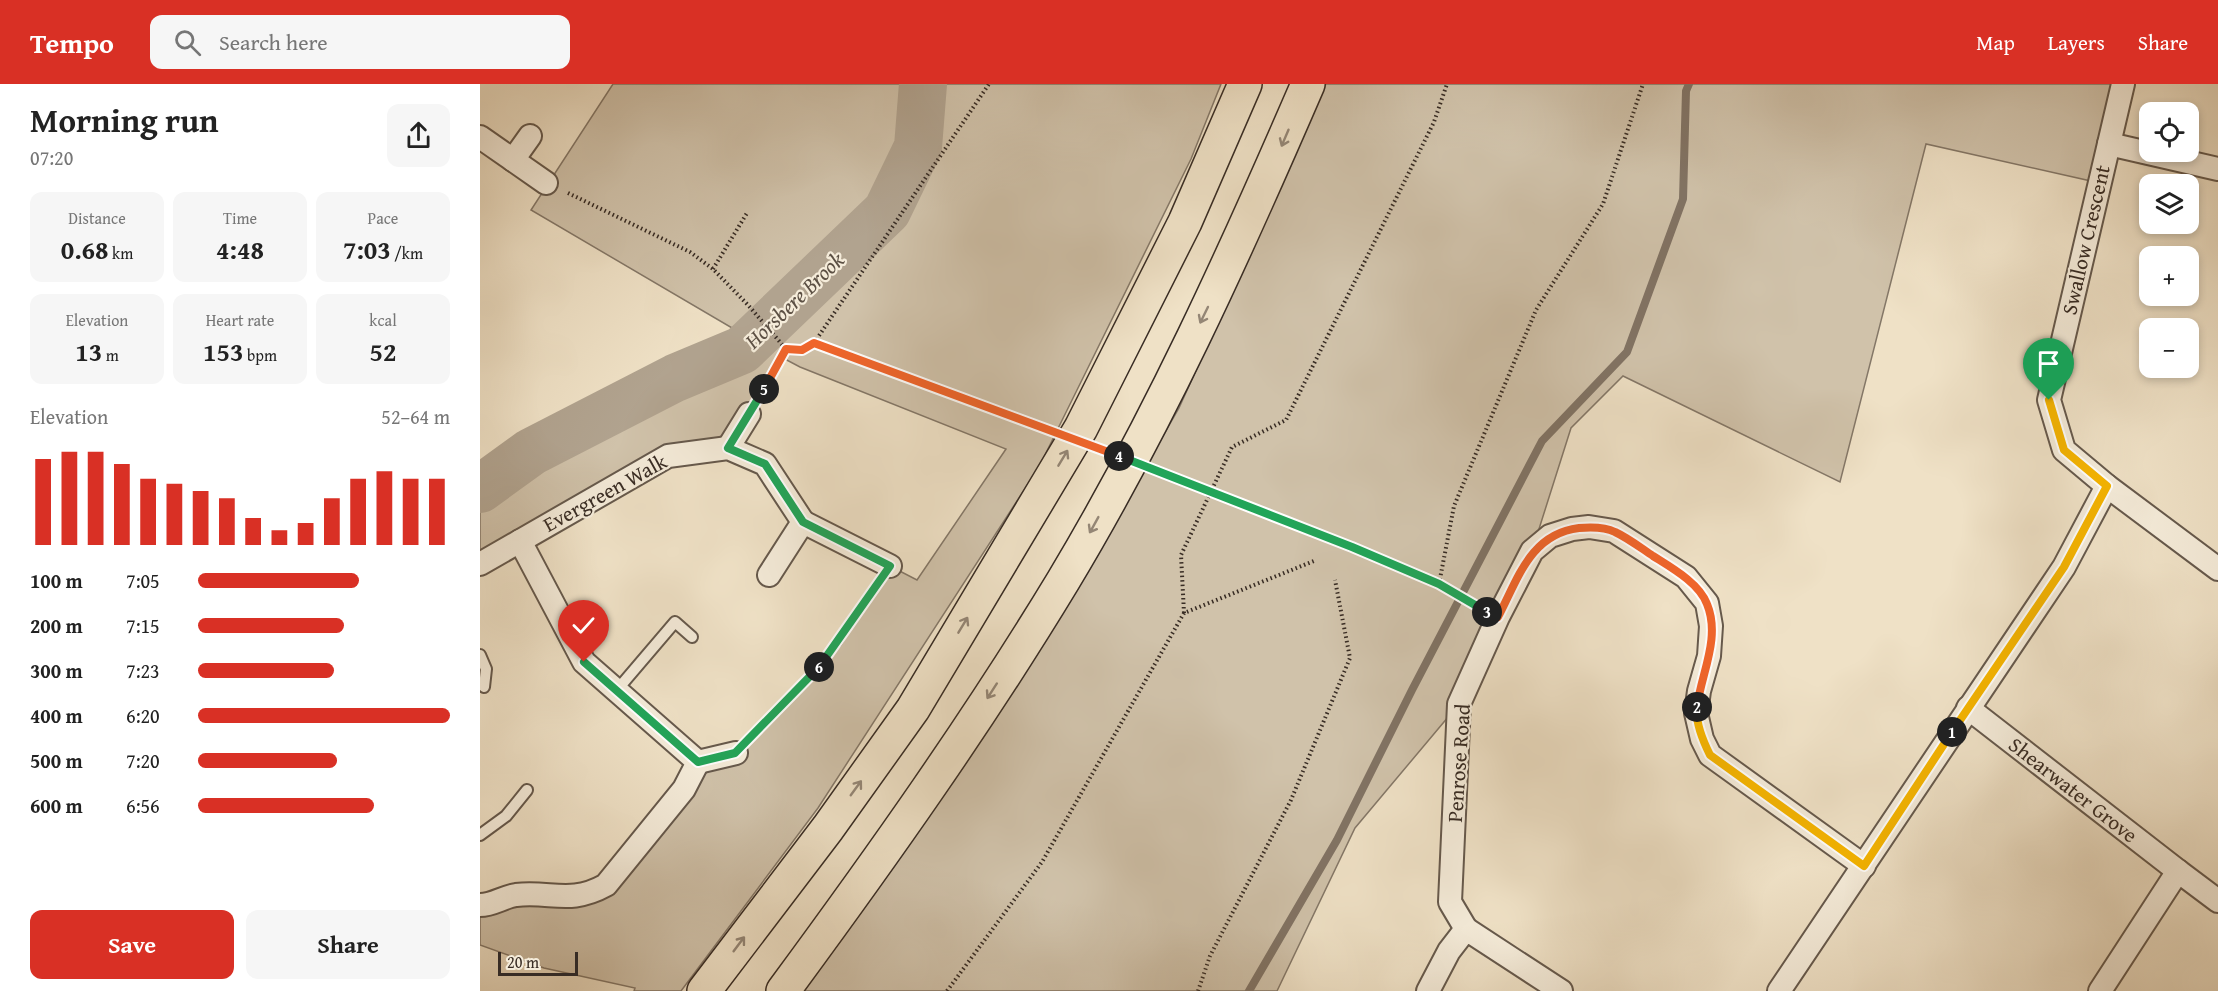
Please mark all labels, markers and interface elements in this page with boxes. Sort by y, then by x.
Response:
search box [150,15,570,69]
text: Tempo [30,22,114,63]
icon: search [171,26,204,59]
text: Search here [219,26,328,58]
text: Map [1976,27,2015,58]
text: Layers [2048,27,2105,58]
text: Share [2138,27,2188,58]
text: Morning run [30,96,219,144]
map controls [2139,102,2199,378]
button: locate [2139,102,2199,162]
button: share [387,104,450,167]
one-way arrow [1279,128,1290,146]
text: 07:20 [30,143,73,172]
street label: Swallow Crescent [2053,161,2118,318]
button: layers [2139,174,2199,234]
text: Distance [68,206,126,230]
text: Time [223,206,257,230]
text: Pace [368,206,398,230]
text: 0.68 [61,230,109,269]
text: 4:48 [216,230,264,269]
text: 7:03 [343,230,391,269]
text: km [109,241,133,265]
text: /km [391,241,423,265]
water label: Horsbere Brook [736,244,852,356]
button: + [2139,246,2199,306]
one-way arrow [1197,305,1209,323]
text: Elevation [66,308,128,332]
text: Heart rate [206,308,274,332]
text: kcal [369,308,397,332]
button: − [2139,318,2199,378]
text: 13 [75,332,102,371]
text: 153 [203,332,243,371]
text: 52 [370,332,396,371]
pin [2023,338,2074,400]
text: m [102,343,119,367]
text: bpm [243,343,277,367]
icon: arrive [2032,347,2065,380]
pin: 5 [749,374,779,404]
text: 5 [760,377,768,401]
text: Elevation [30,402,108,431]
text: 52–64 m [381,402,450,431]
pin: 4 [1104,441,1134,471]
text: 4 [1115,444,1123,468]
street label: Evergreen Walk [537,446,673,539]
one-way arrow [1057,450,1069,467]
one-way arrow [1088,516,1100,533]
text: 100 m [30,566,83,595]
text: 7:05 [126,566,160,595]
pin: 3 [1472,597,1502,627]
pin [558,600,609,662]
text: 3 [1483,600,1491,624]
icon: check [567,609,600,642]
text: 200 m [30,611,83,640]
text: 7:15 [126,611,160,640]
one-way arrow [957,617,969,634]
pin: 6 [804,652,834,682]
text: 6 [815,655,823,679]
text: 300 m [30,656,83,685]
text: 7:23 [126,656,160,685]
one-way arrow [986,682,998,699]
pin: 2 [1682,692,1712,722]
text: 2 [1693,695,1701,719]
text: 400 m [30,701,83,730]
text: 6:20 [126,701,160,730]
street label: Penrose Road [1439,702,1478,823]
pin: 1 [1937,717,1967,747]
text: 1 [1948,720,1956,744]
street label: Shearwater Grove [2002,729,2145,850]
text: 500 m [30,746,83,775]
text: 7:20 [126,746,160,775]
one-way arrow [850,781,862,797]
text: 600 m [30,791,83,820]
text: 6:56 [126,791,160,820]
button: Save [30,910,234,979]
button: Share [246,910,450,979]
one-way arrow [733,937,746,953]
scale bar [498,949,578,976]
text: 20 m [507,950,539,974]

